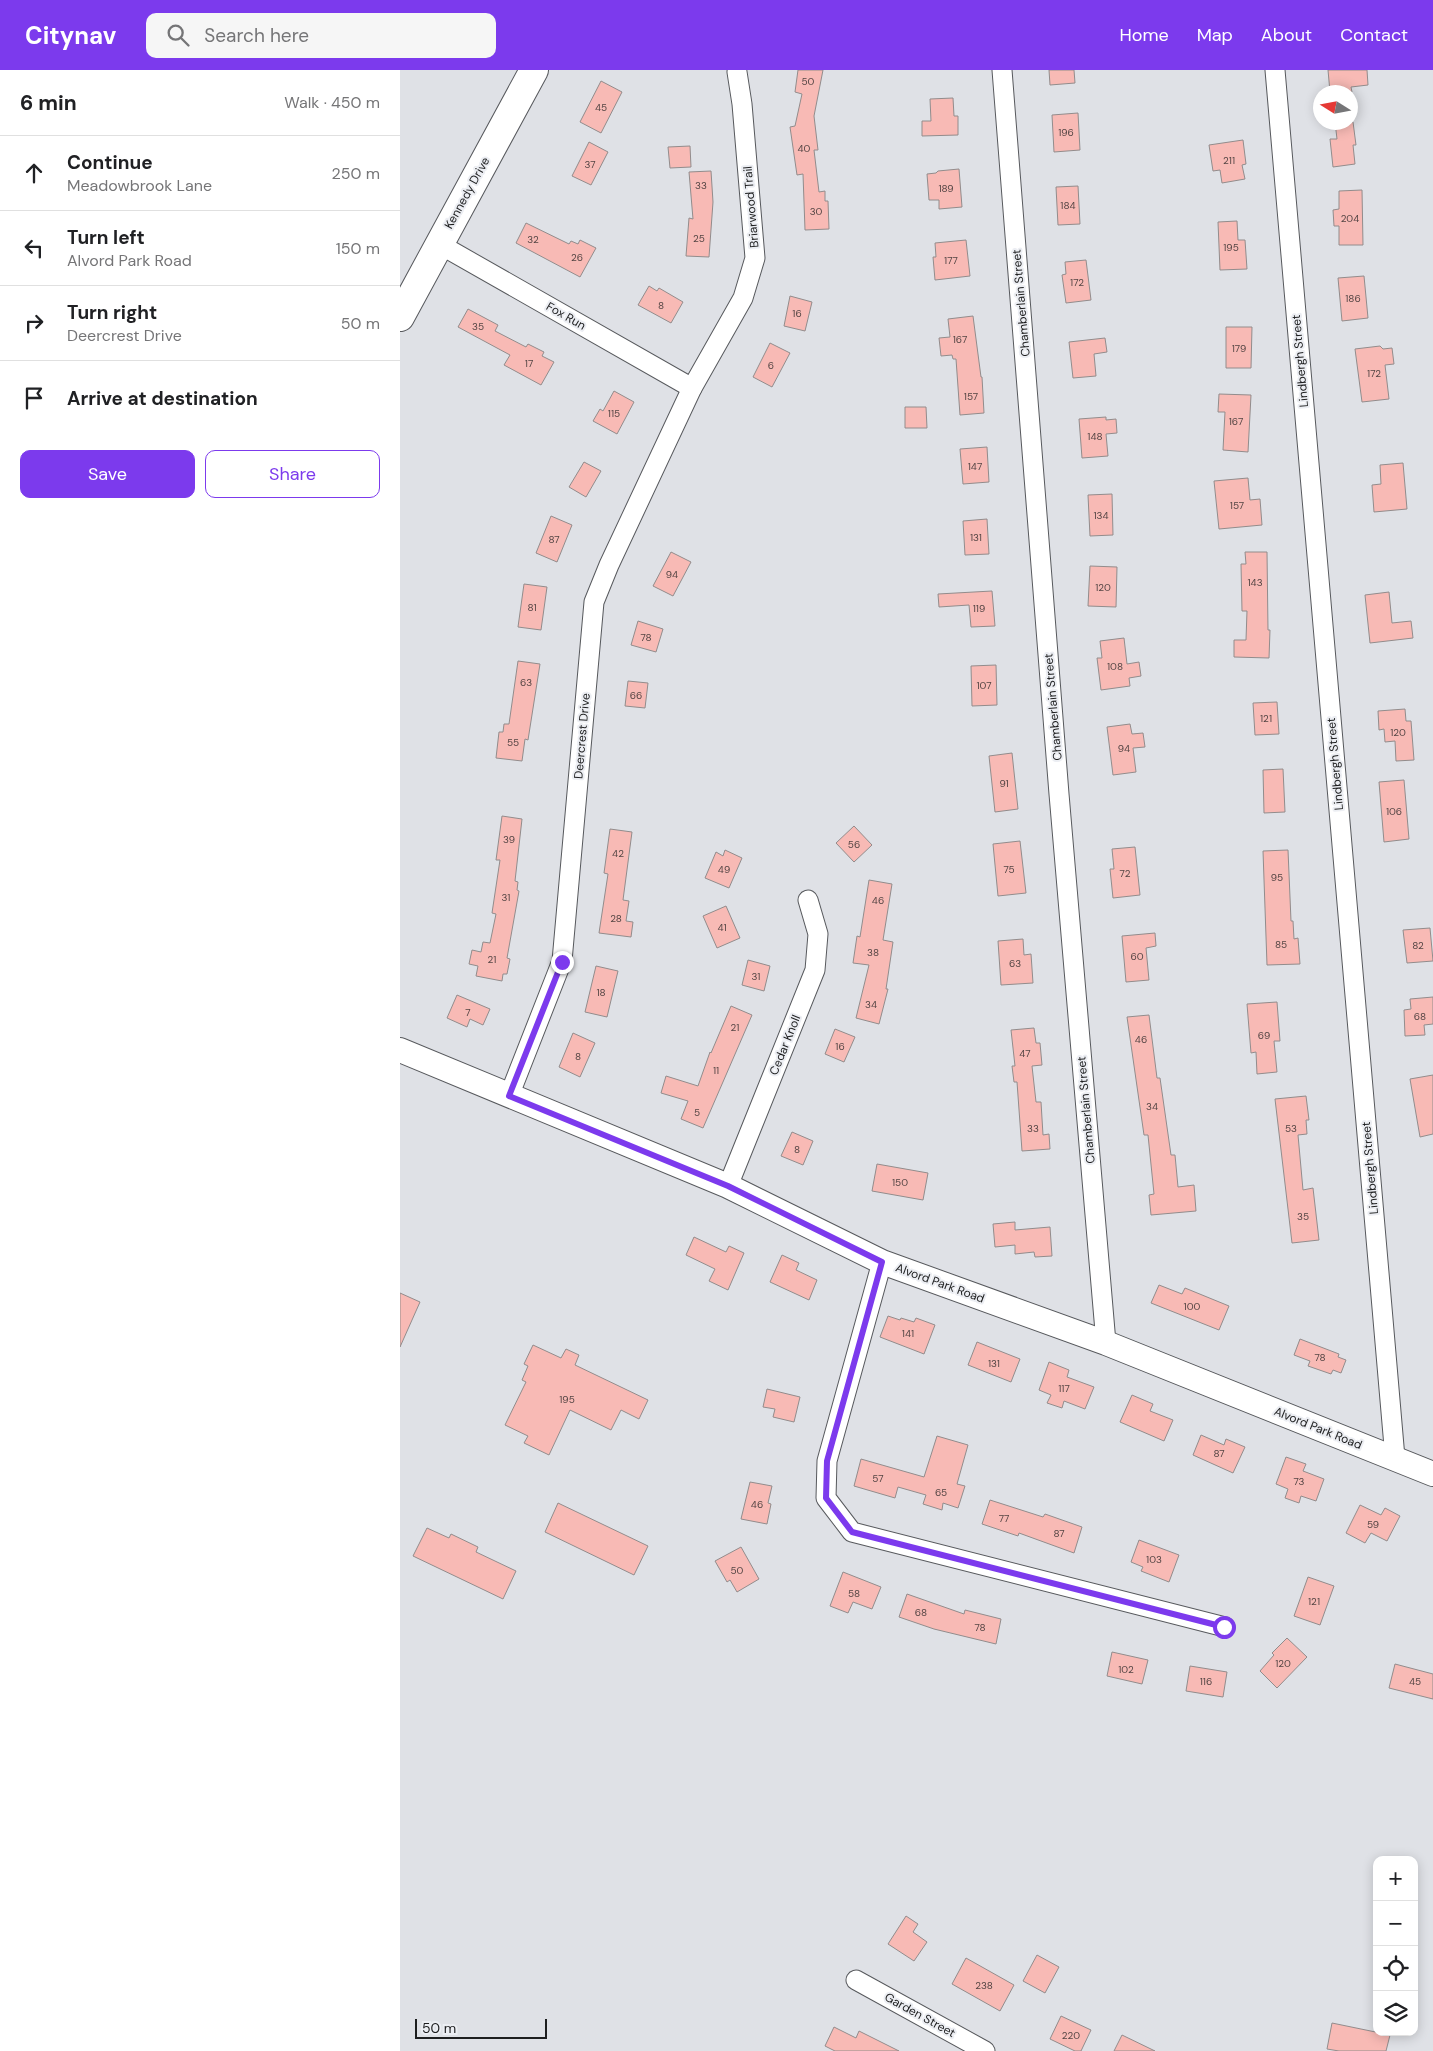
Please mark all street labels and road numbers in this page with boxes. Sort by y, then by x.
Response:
street label: Kennedy Drive [441,154,493,232]
street label: Briarwood Trail [739,165,763,249]
street label: Chamberlain Street [1008,248,1034,357]
street label: Fox Run [543,298,589,334]
street label: Lindbergh Street [1288,314,1312,408]
street label: Chamberlain Street [1040,652,1066,761]
street label: Deercrest Drive [570,692,594,780]
street label: Lindbergh Street [1323,717,1347,811]
street label: Cedar Knoll [766,1013,804,1077]
street label: Chamberlain Street [1073,1055,1099,1164]
street label: Lindbergh Street [1358,1121,1382,1215]
street label: Alvord Park Road [893,1259,987,1307]
street label: Alvord Park Road [1272,1403,1364,1453]
street label: Garden Street [882,1989,958,2041]

